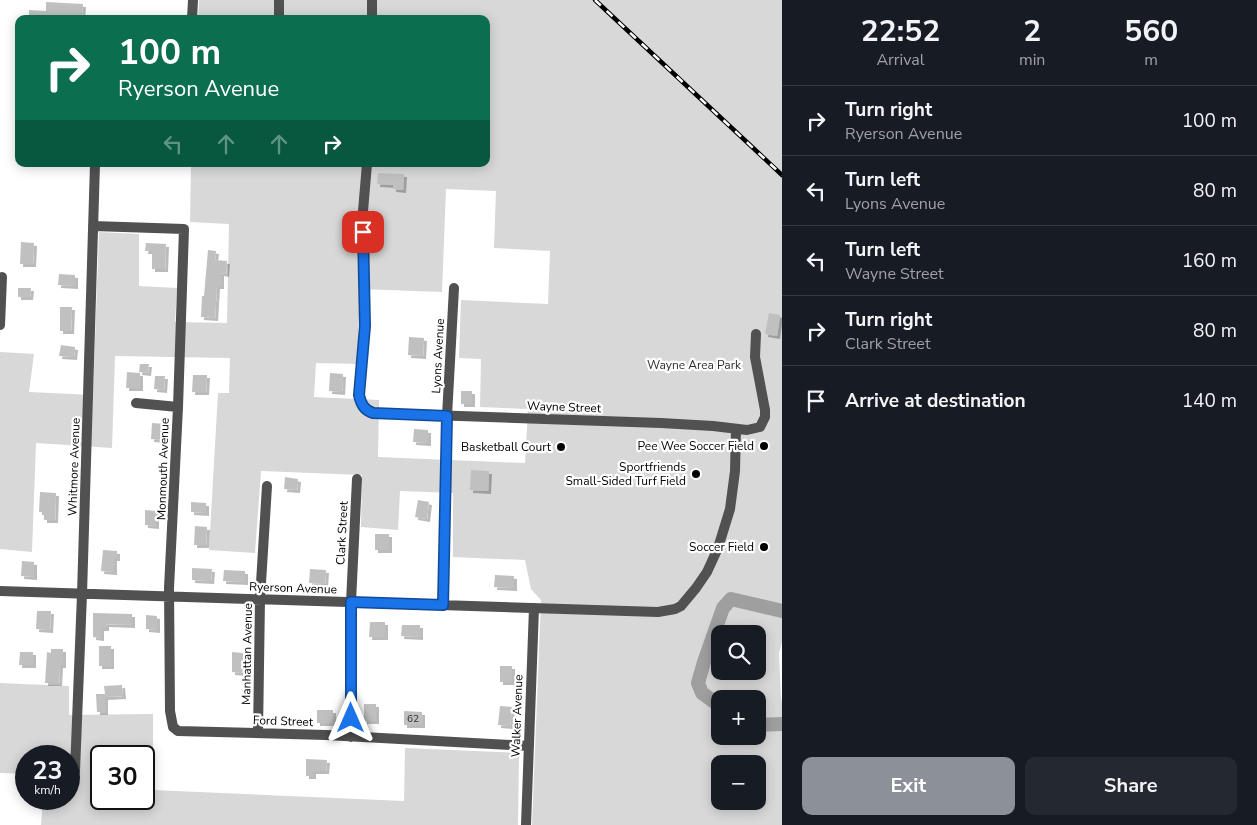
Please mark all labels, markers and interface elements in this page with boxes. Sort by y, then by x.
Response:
text: 22:52 [861,11,940,52]
text: 2 [1023,11,1041,52]
text: 560 [1124,11,1178,52]
text: 100 m [118,29,221,76]
icon: right [35,35,100,100]
text: Arrival [876,49,925,71]
text: min [1019,49,1045,71]
text: m [1144,49,1158,71]
text: Ryerson Avenue [118,74,279,104]
text: Turn right [845,97,932,123]
icon: right [802,107,830,135]
text: 100 m [1182,108,1237,134]
text: Ryerson Avenue [845,123,962,145]
icon: left [159,130,187,158]
icon: ahead [212,130,240,158]
icon: ahead [265,130,293,158]
icon: right [318,130,346,158]
text: Turn left [845,167,920,193]
icon: left [802,177,830,205]
text: 80 m [1193,178,1237,204]
text: Lyons Avenue [845,193,945,215]
pin [342,211,384,253]
icon: arrive [349,218,377,246]
text: Turn left [845,237,920,263]
icon: left [802,247,830,275]
text: 160 m [1182,248,1237,274]
text: Wayne Street [845,263,944,285]
text: Turn right [845,307,932,333]
icon: right [802,317,830,345]
street label: Lyons Avenue [428,318,448,394]
text: 80 m [1193,318,1237,344]
text: Clark Street [845,333,930,355]
park label: Wayne Area Park [647,357,742,373]
icon: arrive [802,387,830,415]
text: Arrive at destination [845,388,1026,414]
text: 140 m [1182,388,1237,414]
street label: Wayne Street [527,398,602,416]
street label: Whitmore Avenue [64,418,84,516]
street label: Monmouth Avenue [153,418,173,520]
place label: Pee Wee Soccer Field [638,438,754,454]
place label: Basketball Court [461,439,552,455]
marker: Pee Wee Soccer Field [758,440,770,452]
marker: Basketball Court [555,441,567,453]
place label: Sportfriends Small-Sided Turf Field [565,459,686,489]
marker: Sportfriends Small-Sided Turf Field [690,468,702,480]
street label: Clark Street [332,500,352,565]
place label: Soccer Field [689,539,754,555]
marker: Soccer Field [758,541,770,553]
street label: Ryerson Avenue [249,578,337,598]
street label: Manhattan Avenue [238,603,256,705]
map controls [711,625,766,810]
button: search [711,625,766,680]
street label: Walker Avenue [508,674,526,758]
button: + [711,690,766,745]
position arrow [324,691,376,743]
street label: Ford Street [253,712,314,730]
house number: 62 [407,712,419,726]
speed limit sign: 30 [90,745,155,810]
text: 23 [32,754,63,788]
button: − [711,755,766,810]
button: Exit [802,757,1015,815]
button: Share [1025,757,1237,815]
text: km/h [34,782,61,798]

